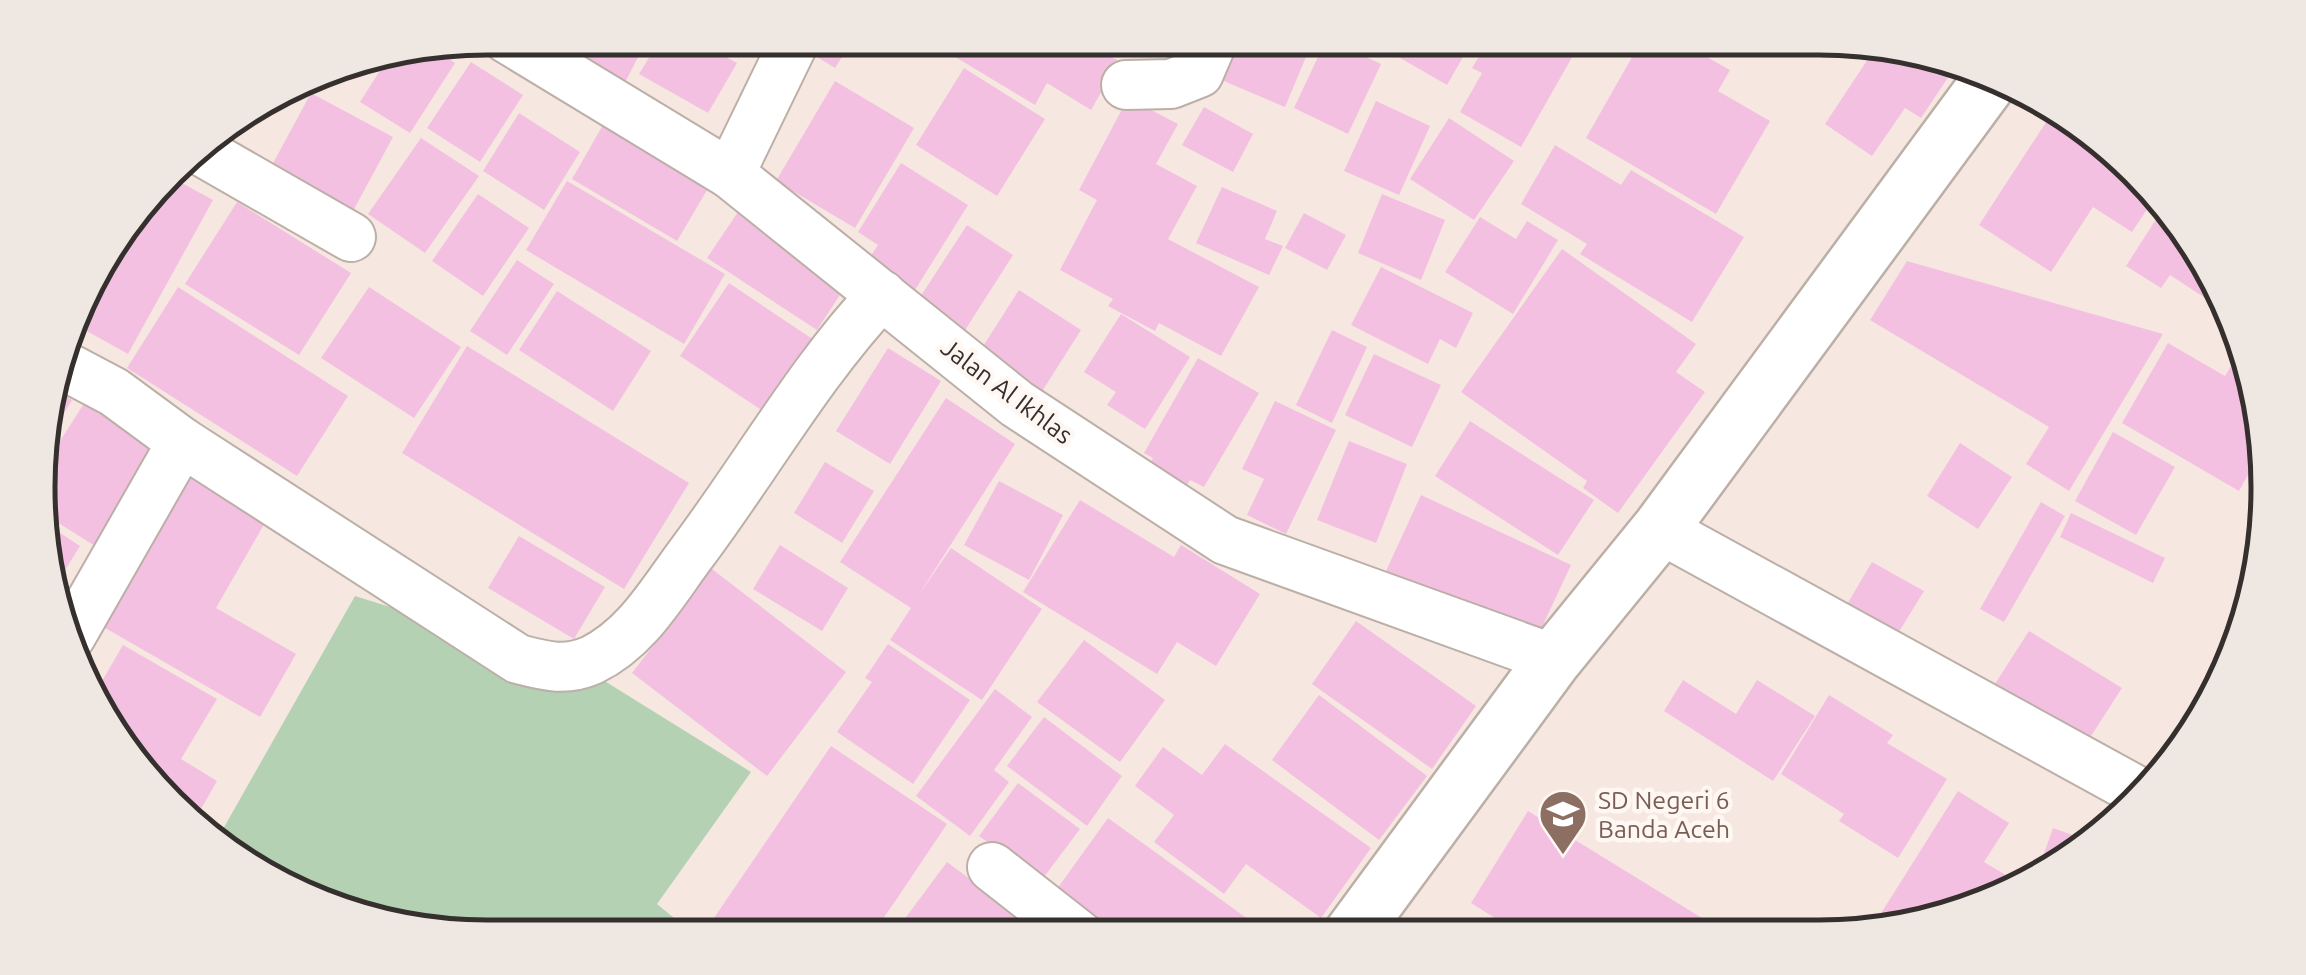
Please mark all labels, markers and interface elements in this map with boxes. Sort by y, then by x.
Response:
street label: Jalan Al Ikhlas [936,333,1078,449]
place label: SD Negeri 6 Banda Aceh [1598,786,1730,843]
school or university icon: SD Negeri 6 Banda Aceh [1537,788,1589,856]

